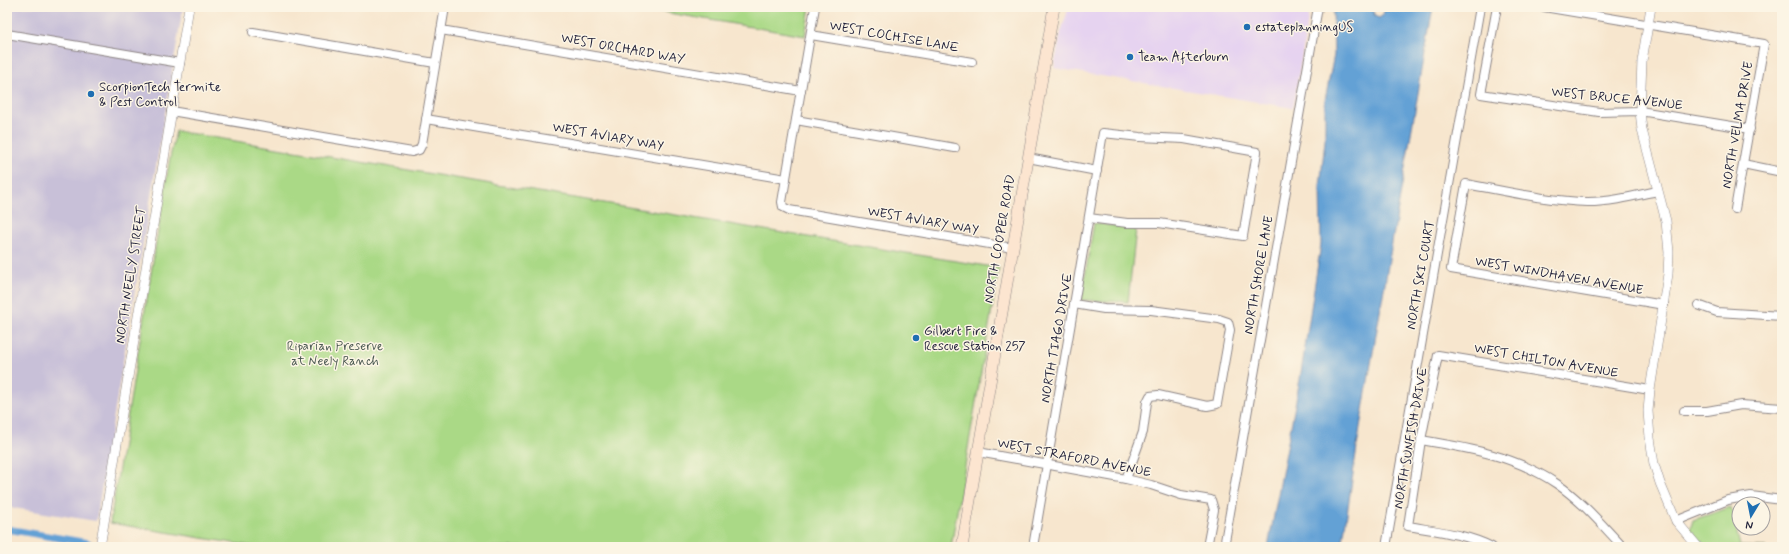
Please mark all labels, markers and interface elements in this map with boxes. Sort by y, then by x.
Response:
street label: WEST COCHISE LANE [828,17,960,57]
place label: estateplanningUS [1255,19,1354,36]
marker: estateplanningUS [1242,22,1252,32]
street label: WEST ORCHARD WAY [560,30,687,68]
place label: Team Afterburn [1138,49,1229,66]
marker: Team Afterburn [1125,52,1135,62]
street label: NORTH VELMA DRIVE [1718,60,1758,190]
place label: ScorpionTech Termite & Pest Control [99,79,221,111]
street label: WEST BRUCE AVENUE [1550,84,1684,114]
marker: ScorpionTech Termite & Pest Control [86,89,96,99]
street label: WEST AVIARY WAY [551,119,665,155]
street label: NORTH COOPER ROAD [980,173,1020,305]
street label: WEST AVIARY WAY [866,203,980,239]
street label: NORTH NEELY STREET [112,204,150,345]
street label: NORTH SHORE LANE [1240,214,1278,336]
street label: NORTH SKI COURT [1403,219,1439,331]
street label: WEST WINDHAVEN AVENUE [1474,253,1645,299]
street label: NORTH TIAGO DRIVE [1037,272,1077,404]
place label: Gilbert Fire & Rescue Station 257 [924,323,1026,355]
marker: Gilbert Fire & Rescue Station 257 [911,333,921,343]
park label: Riparian Preserve at Neely Ranch [287,338,383,370]
street label: WEST CHILTON AVENUE [1473,340,1620,382]
street label: NORTH SUNFISH DRIVE [1390,366,1432,510]
street label: WEST STRAFORD AVENUE [996,435,1153,481]
north arrow [1731,496,1771,536]
text: N [1745,517,1754,532]

